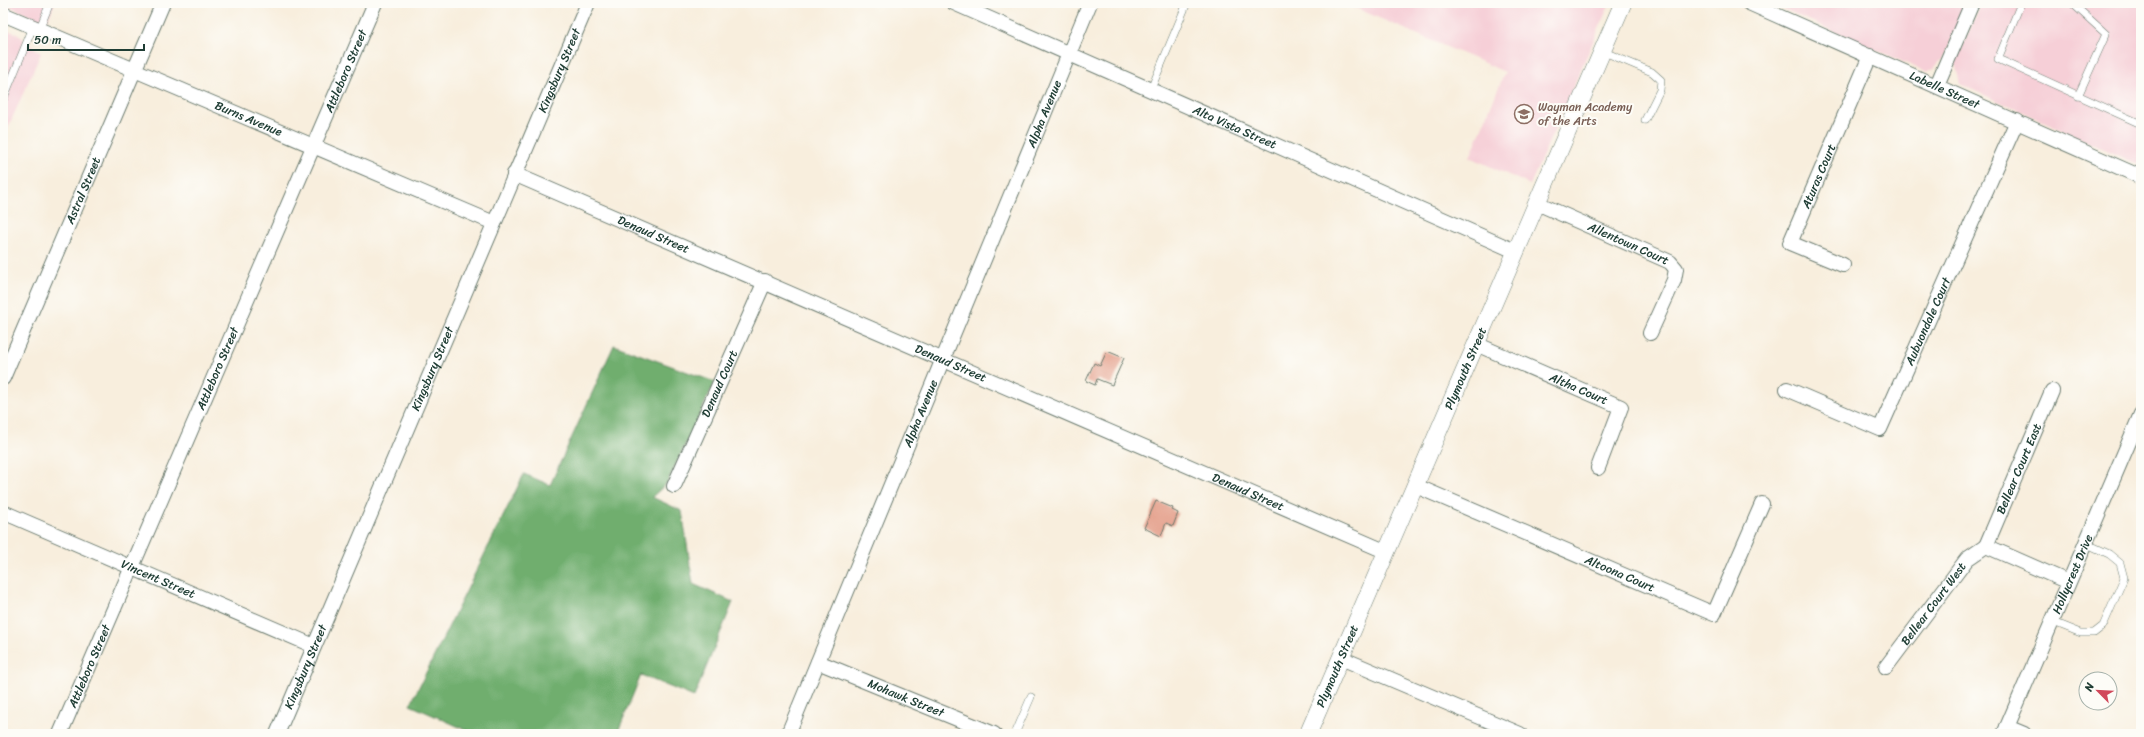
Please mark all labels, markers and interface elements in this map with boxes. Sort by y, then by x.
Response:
street label: Kingsbury Street [531,24,587,116]
street label: Attleboro Street [318,25,374,117]
scale bar [28,26,144,52]
text: 50 m [34,29,61,51]
street label: Labelle Street [1906,65,1984,116]
street label: Alpha Avenue [1020,76,1068,152]
street label: Burns Avenue [211,94,286,143]
place label: Wayman Academy of the Arts [1538,96,1633,132]
street label: Alta Vista Street [1188,98,1280,155]
school or university icon: Wayman Academy of the Arts [1513,103,1535,125]
street label: Aturas Court [1795,140,1842,213]
street label: Astral Street [59,153,107,228]
street label: Denaud Street [614,209,693,260]
street label: Allentown Court [1583,215,1673,271]
street label: Aubuondale Court [1898,273,1958,370]
street label: Attleboro Street [189,322,246,415]
street label: Kingsbury Street [405,322,461,414]
street label: Plymouth Street [1438,324,1493,413]
street label: Denaud Street [911,338,990,388]
street label: Denaud Court [695,346,744,421]
street label: Altha Court [1545,366,1612,411]
street label: Alpha Avenue [896,376,944,452]
street label: Bellear Court East [1990,420,2048,518]
street label: Denaud Street [1209,467,1288,517]
street label: Hollycrest Drive [2046,531,2099,618]
street label: Altoona Court [1580,548,1659,598]
street label: Vincent Street [117,553,199,605]
street label: Bellear Court West [1895,557,1972,650]
street label: Attleboro Street [61,620,117,712]
street label: Kingsbury Street [278,620,334,713]
street label: Plymouth Street [1310,621,1365,711]
north arrow [2078,671,2118,711]
street label: Mohawk Street [864,672,949,724]
text: N [2079,679,2100,695]

